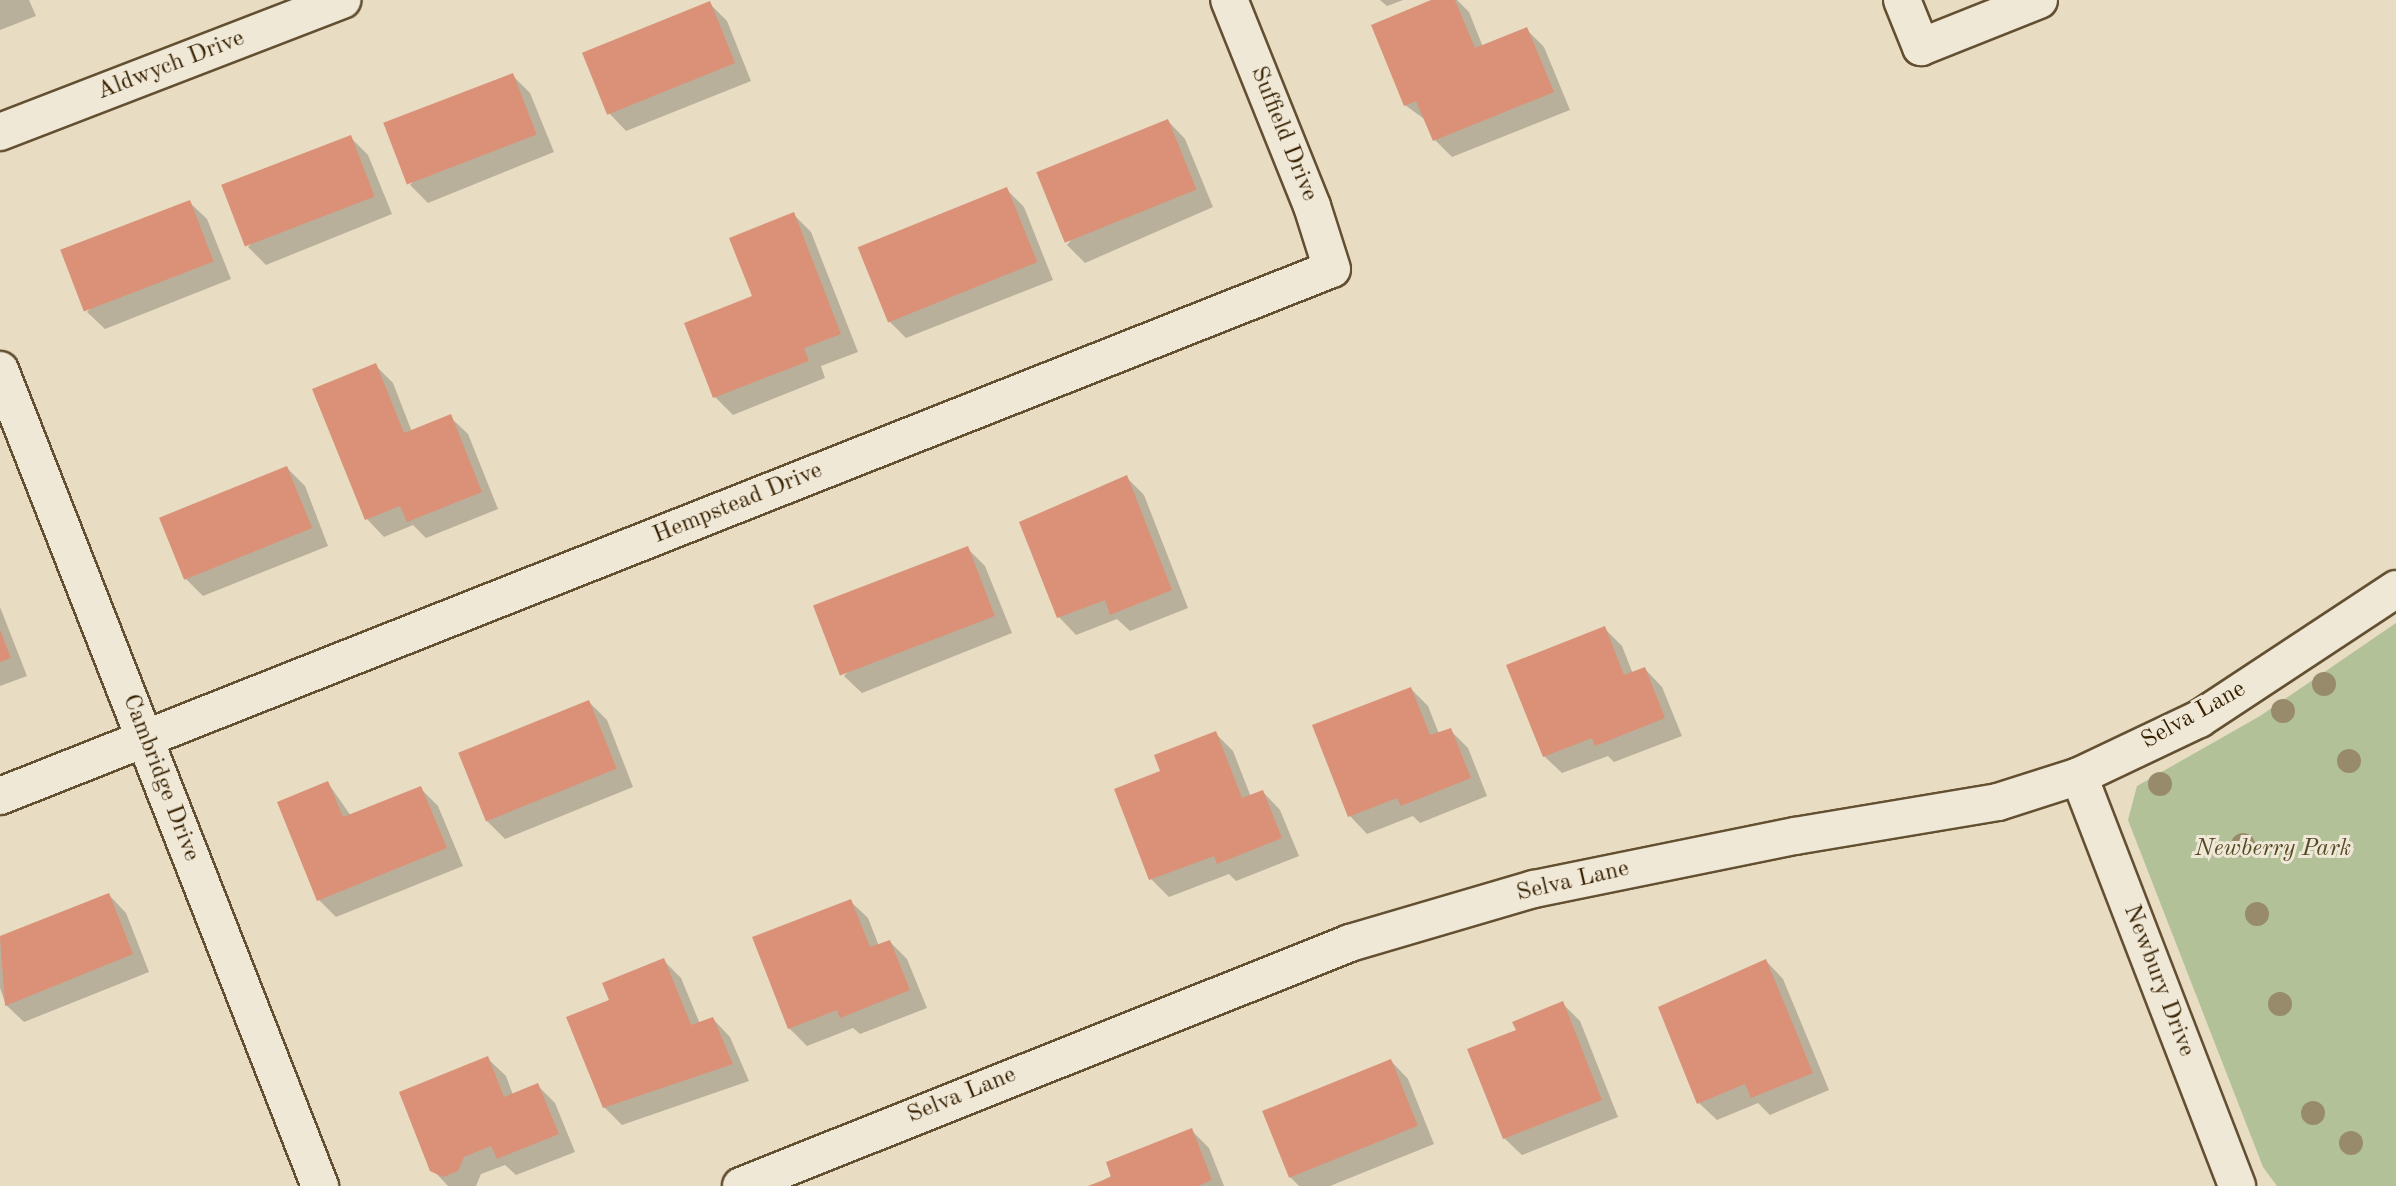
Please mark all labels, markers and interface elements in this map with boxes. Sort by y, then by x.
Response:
street label: Aldwych Drive [93,25,249,107]
street label: Suffield Drive [1243,62,1323,206]
street label: Hempstead Drive [649,457,827,551]
street label: Selva Lane [2137,676,2251,756]
street label: Cambridge Drive [115,690,205,866]
park label: Newberry Park [2195,836,2351,864]
street label: Selva Lane [1514,855,1632,909]
street label: Newbury Drive [2116,901,2200,1061]
street label: Selva Lane [903,1061,1021,1131]

